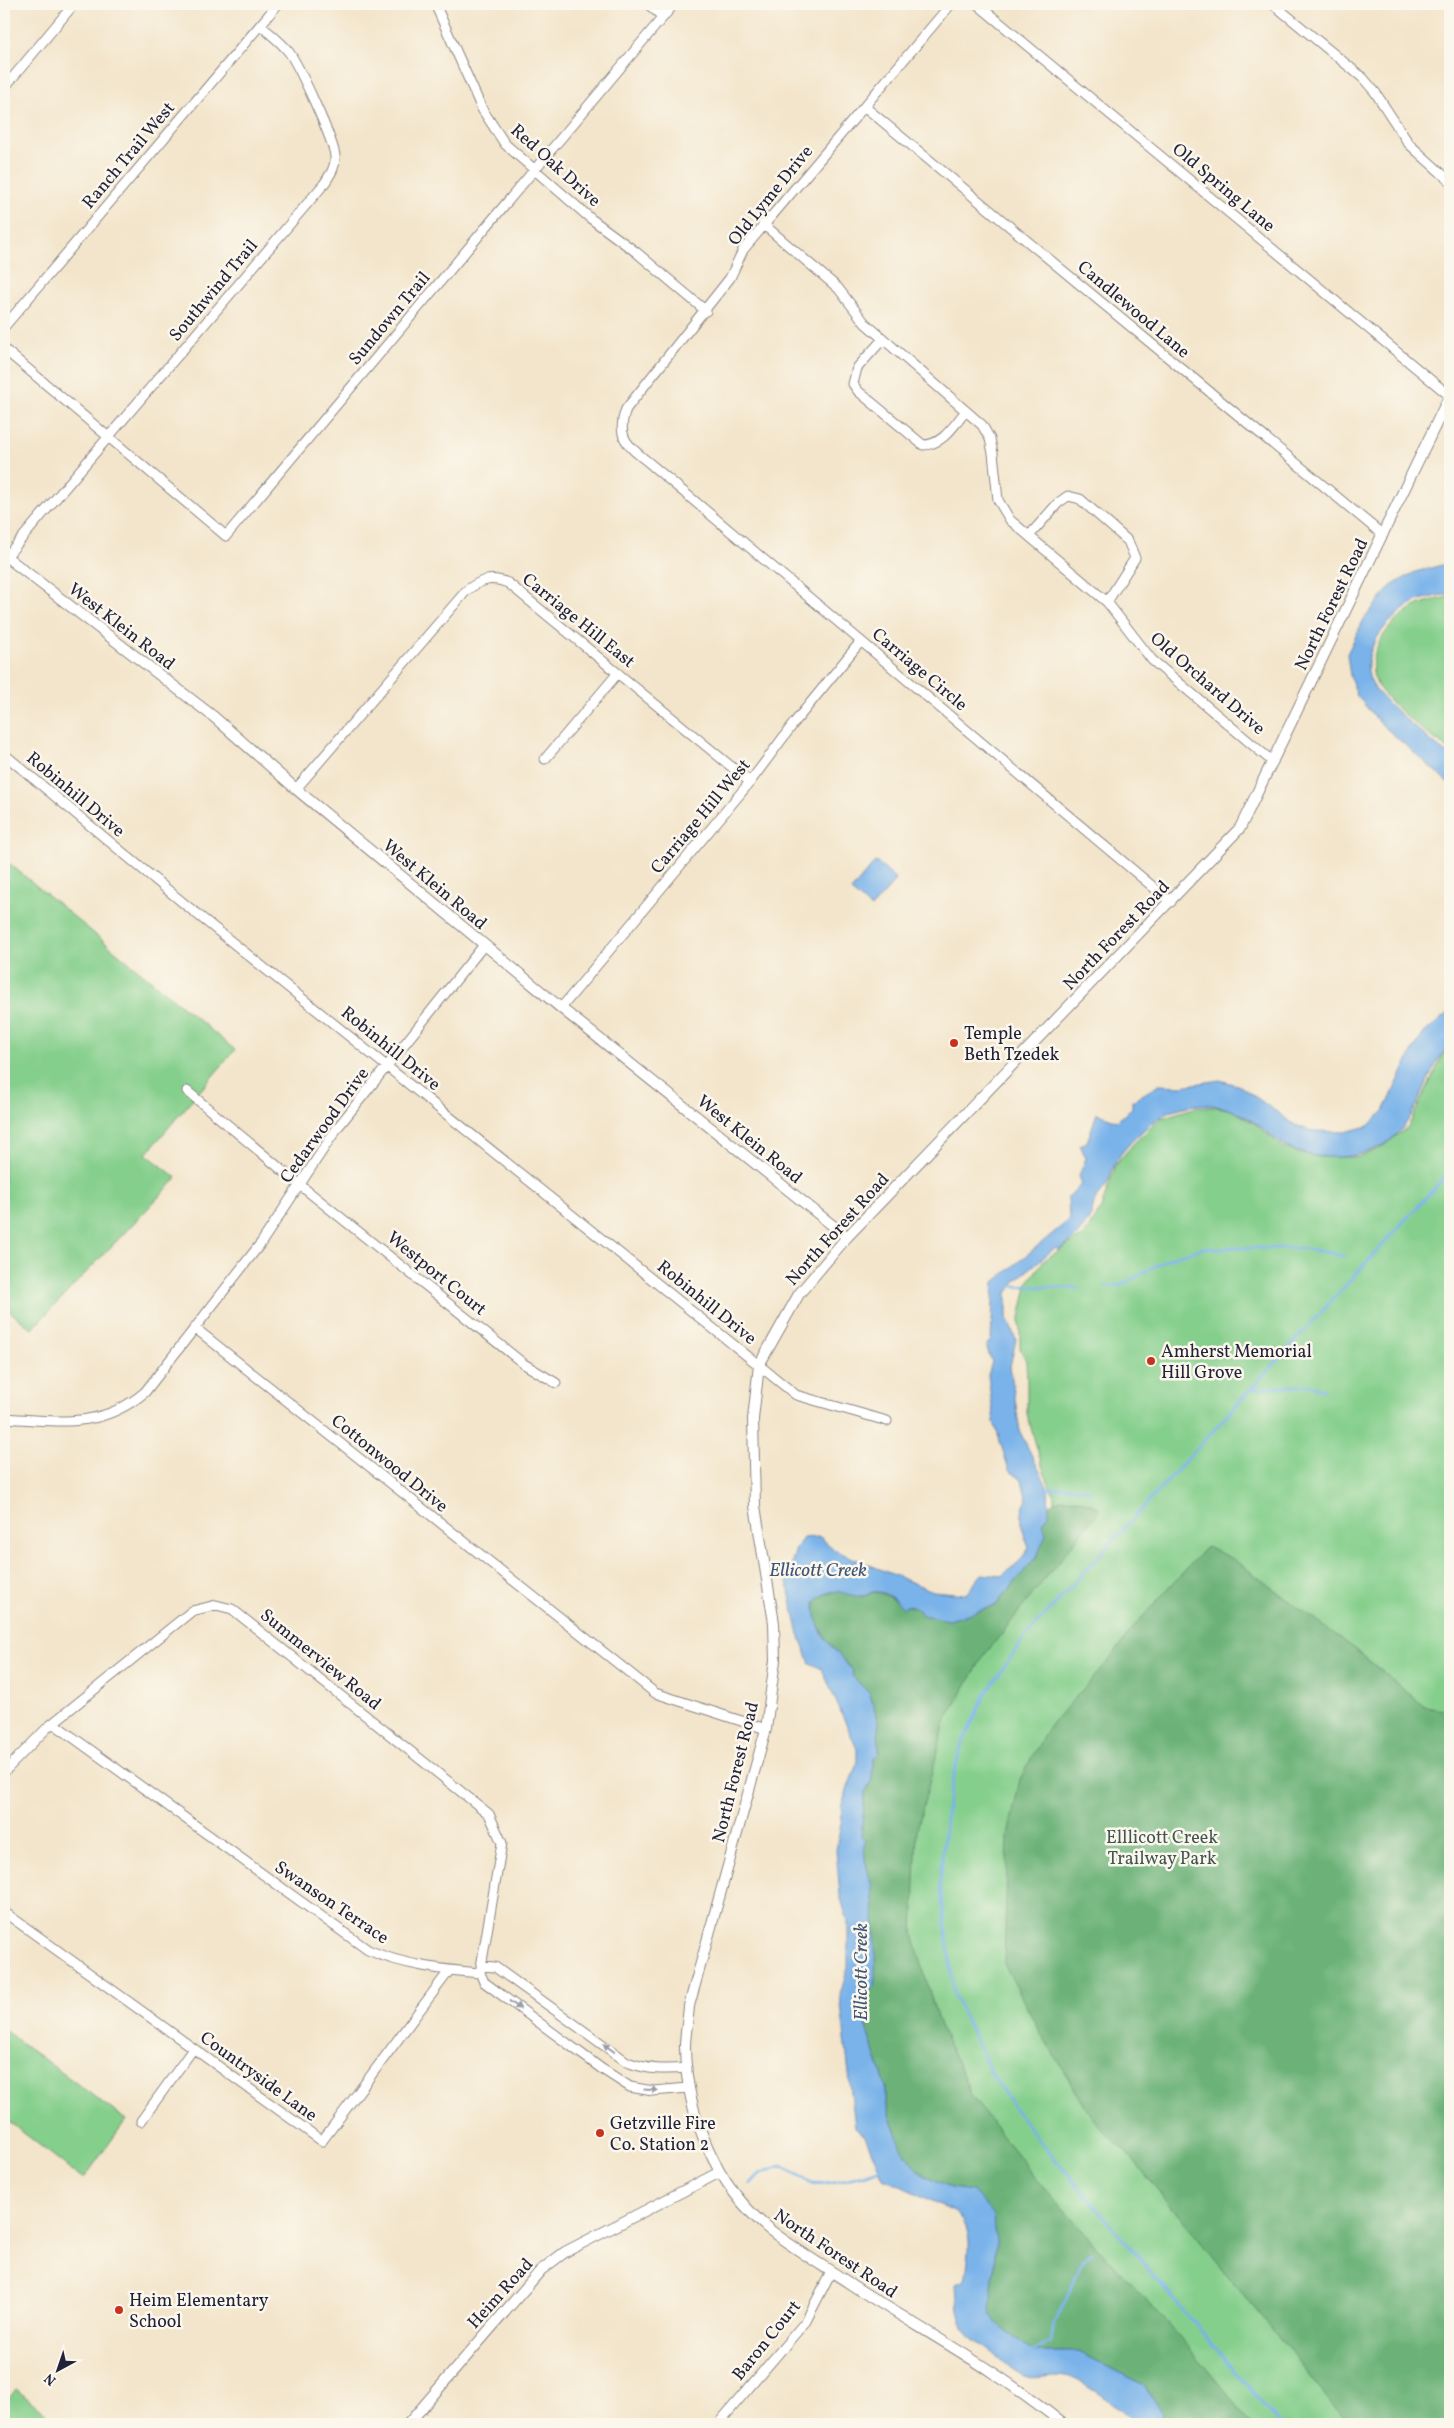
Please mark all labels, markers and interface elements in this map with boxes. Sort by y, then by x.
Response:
street label: Ranch Trail West [77,97,181,215]
street label: Red Oak Drive [504,119,606,213]
street label: Old Spring Lane [1166,138,1280,239]
street label: Old Lyme Drive [723,140,820,252]
street label: Southwind Trail [164,235,264,347]
street label: Candlewood Lane [1071,255,1195,365]
street label: Sundown Trail [344,267,437,371]
street label: North Forest Road [1289,534,1375,675]
street label: Carriage Hill East [516,568,640,675]
street label: West Klein Road [62,578,180,677]
street label: Carriage Circle [866,623,972,718]
street label: Old Orchard Drive [1144,627,1270,741]
street label: Robinhill Drive [20,746,130,844]
street label: Carriage Hill West [645,754,757,880]
street label: West Klein Road [376,834,492,936]
street label: North Forest Road [1058,875,1176,997]
street label: Robinhill Drive [335,1001,445,1097]
place label: Temple Beth Tzedek [964,1022,1060,1068]
marker: Temple Beth Tzedek [948,1037,960,1049]
street label: Cedarwood Drive [275,1063,376,1189]
street label: West Klein Road [691,1090,807,1191]
street label: North Forest Road [781,1168,896,1292]
street label: Westport Court [381,1226,491,1322]
street label: Robinhill Drive [651,1255,761,1351]
place label: Amherst Memorial Hill Grove [1161,1340,1312,1386]
marker: Amherst Memorial Hill Grove [1145,1355,1157,1367]
street label: Cottonwood Drive [325,1409,453,1519]
water label: Ellicott Creek [769,1558,867,1584]
street label: Summerview Road [254,1604,386,1717]
street label: North Forest Road [707,1699,766,1845]
park label: Elllicott Creek Trailway Park [1106,1826,1218,1872]
street label: Swanson Terrace [269,1856,393,1951]
water label: Ellicott Creek [849,1923,875,2021]
one-way arrow [508,2000,522,2010]
street label: Countryside Lane [194,2026,322,2128]
one-way arrow [602,2044,615,2054]
one-way arrow [643,2086,659,2094]
place label: Getzville Fire Co. Station 2 [610,2112,716,2158]
marker: Getzville Fire Co. Station 2 [594,2127,606,2139]
street label: North Forest Road [768,2204,902,2305]
street label: Heim Road [462,2253,540,2335]
place label: Heim Elementary School [129,2289,269,2335]
street label: Baron Court [727,2295,807,2386]
marker: Heim Elementary School [113,2304,125,2316]
north arrow [32,2346,82,2396]
text: N [41,2368,61,2389]

